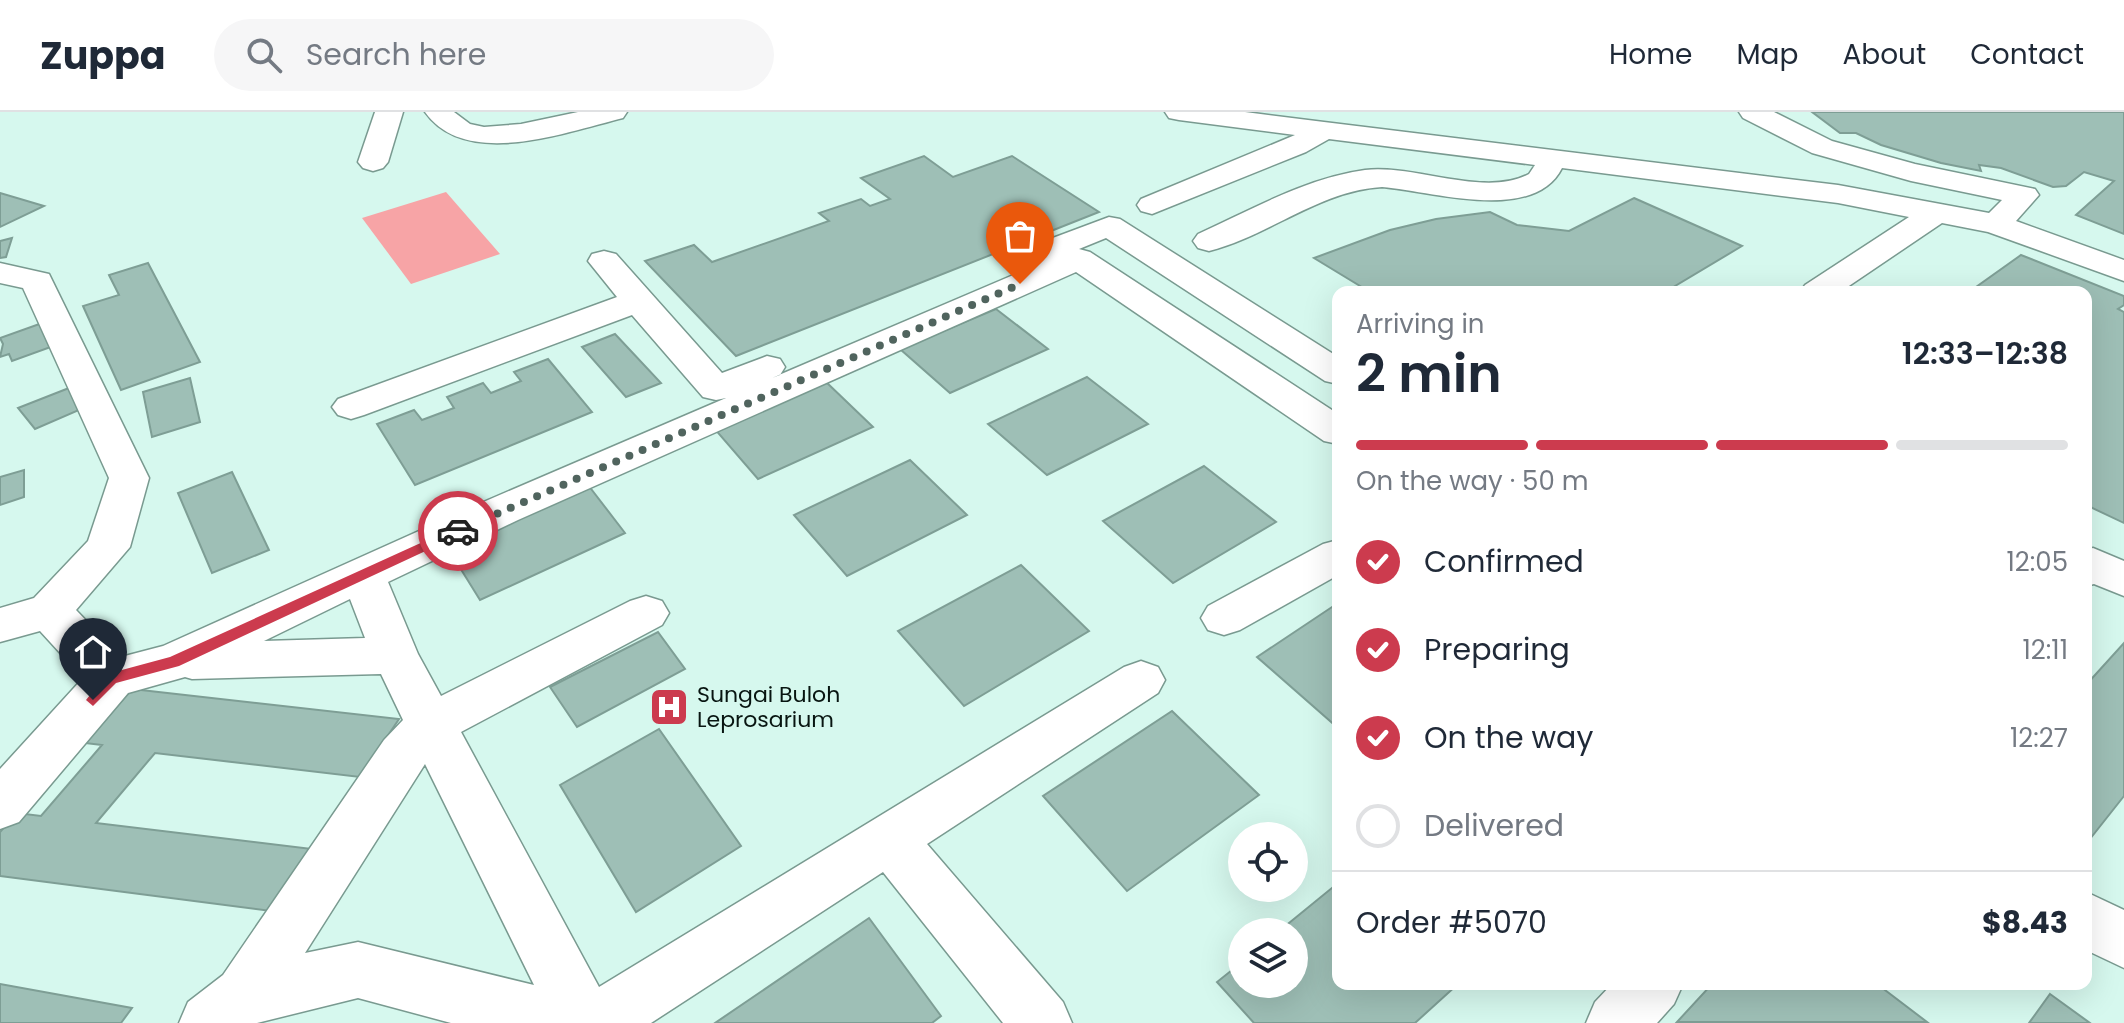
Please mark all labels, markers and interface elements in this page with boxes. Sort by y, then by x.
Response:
search box [214,19,774,91]
text: Zuppa [40,29,166,82]
icon: search [242,33,286,77]
text: Search here [306,33,486,76]
text: Home [1609,35,1692,74]
text: Map [1736,35,1798,74]
text: About [1842,35,1926,74]
text: Contact [1970,35,2084,74]
pin [986,202,1054,284]
icon: bag [998,214,1042,258]
text: Arriving in [1356,306,1485,342]
text: 12:33–12:38 [1902,332,2068,375]
text: 2 min [1356,337,1502,410]
text: On the way · 50 m [1356,463,1589,499]
courier [418,491,498,571]
icon: car [436,509,480,553]
icon: check [1356,540,1400,584]
text: Confirmed [1424,540,1584,583]
text: 12:05 [2007,544,2068,580]
pin [59,618,127,700]
icon: check [1356,628,1400,672]
text: Preparing [1424,628,1570,671]
icon: home [71,630,115,674]
text: 12:11 [2023,632,2068,668]
place label: Sungai Buloh Leprosarium [697,679,840,735]
hospital icon: Sungai Buloh Leprosarium [648,686,690,728]
icon: check [1356,716,1400,760]
text: On the way [1424,716,1593,759]
text: 12:27 [2010,720,2068,756]
text: Delivered [1424,804,1564,847]
map controls [1228,822,1308,998]
button: locate [1228,822,1308,902]
text: Order #5070 [1356,901,1547,944]
text: $8.43 [1982,901,2068,944]
button: layers [1228,918,1308,998]

